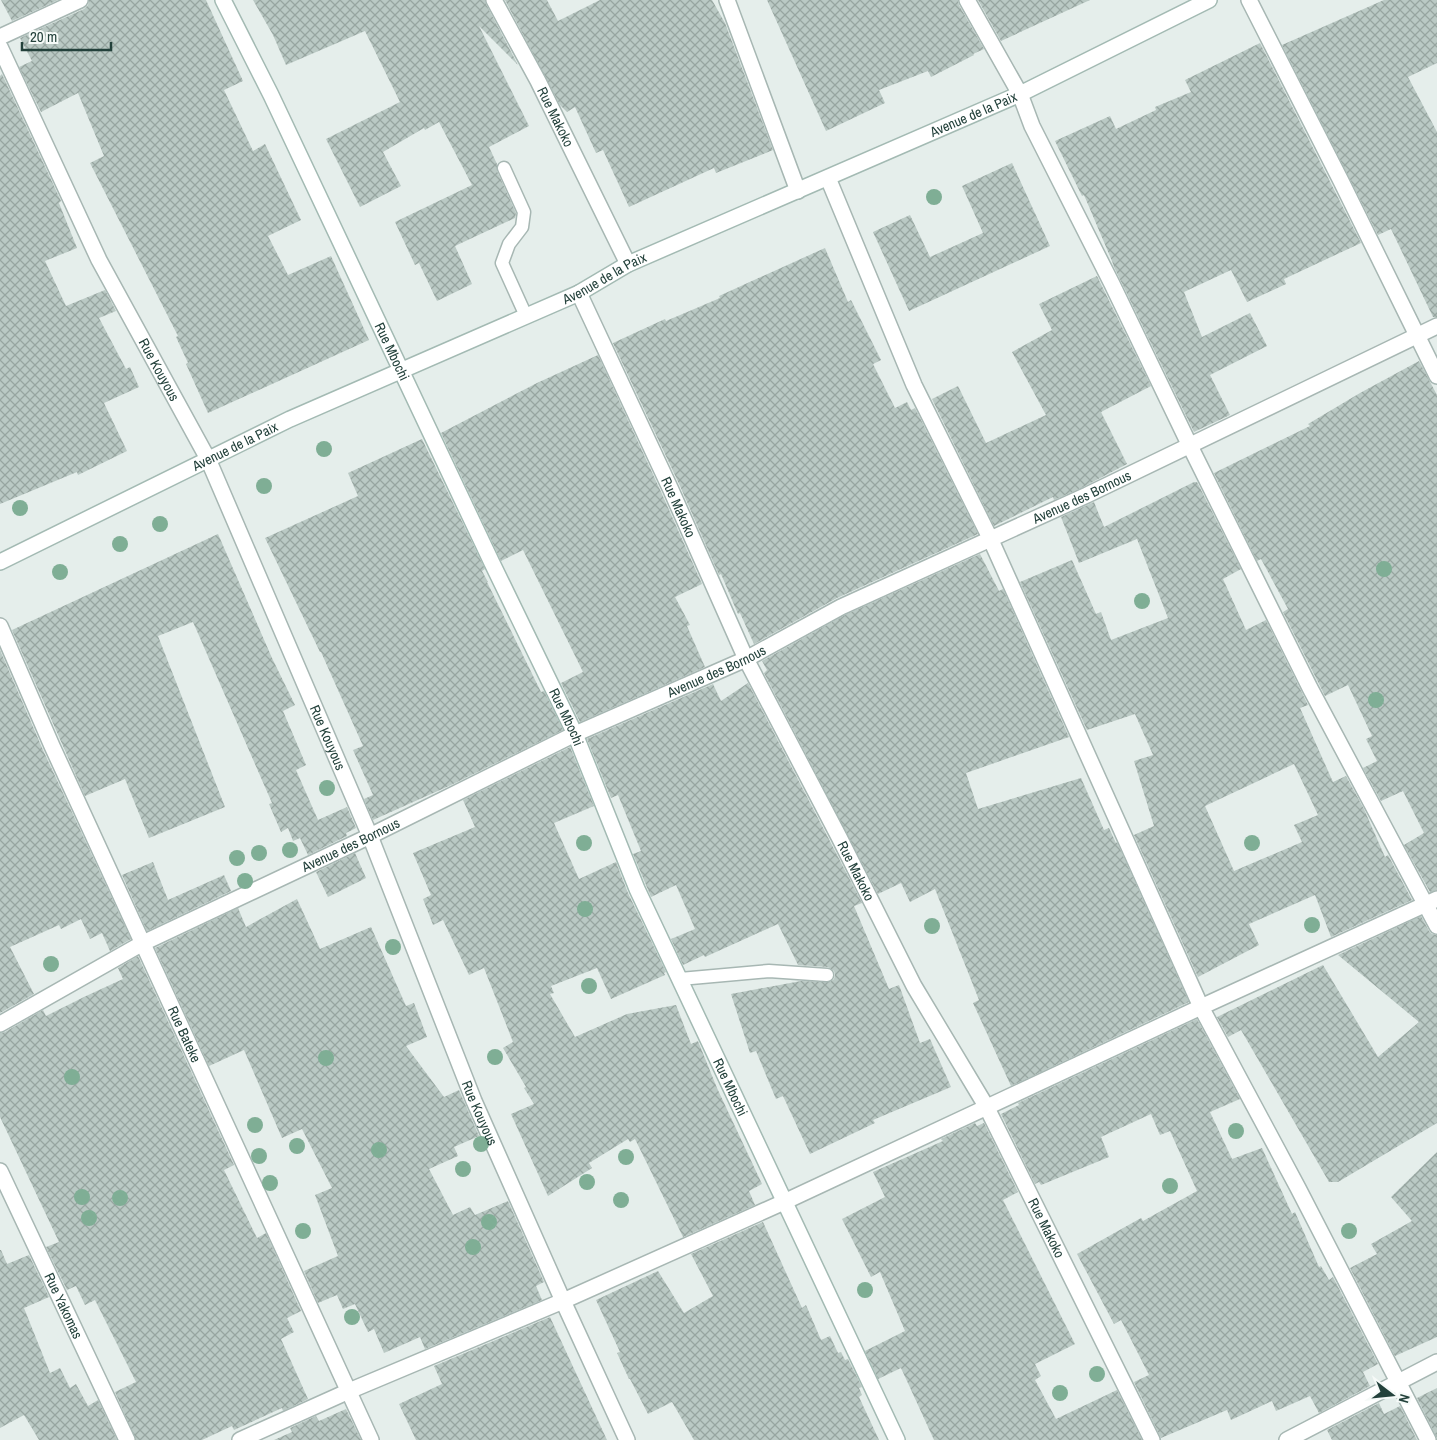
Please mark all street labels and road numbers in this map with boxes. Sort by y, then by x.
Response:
street label: Rue Makoko [533,84,578,150]
street label: Avenue de la Paix [926,87,1020,141]
street label: Avenue de la Paix [559,248,649,309]
street label: Rue Mbochi [371,320,413,383]
street label: Rue Kouyous [135,335,184,405]
street label: Avenue de la Paix [188,417,281,475]
street label: Avenue des Bornous [1029,466,1134,528]
street label: Rue Makoko [657,474,700,540]
street label: Avenue des Bornous [663,641,769,702]
street label: Rue Mbochi [545,685,588,748]
street label: Rue Kouyous [306,702,350,773]
street label: Avenue des Bornous [298,814,403,876]
street label: Rue Makoko [833,838,879,904]
street label: Rue Bateke [164,1003,205,1065]
street label: Rue Mbochi [709,1055,752,1119]
street label: Rue Kouyous [458,1078,502,1148]
street label: Rue Makoko [1024,1195,1069,1261]
street label: Rue Yakomas [40,1270,87,1342]

